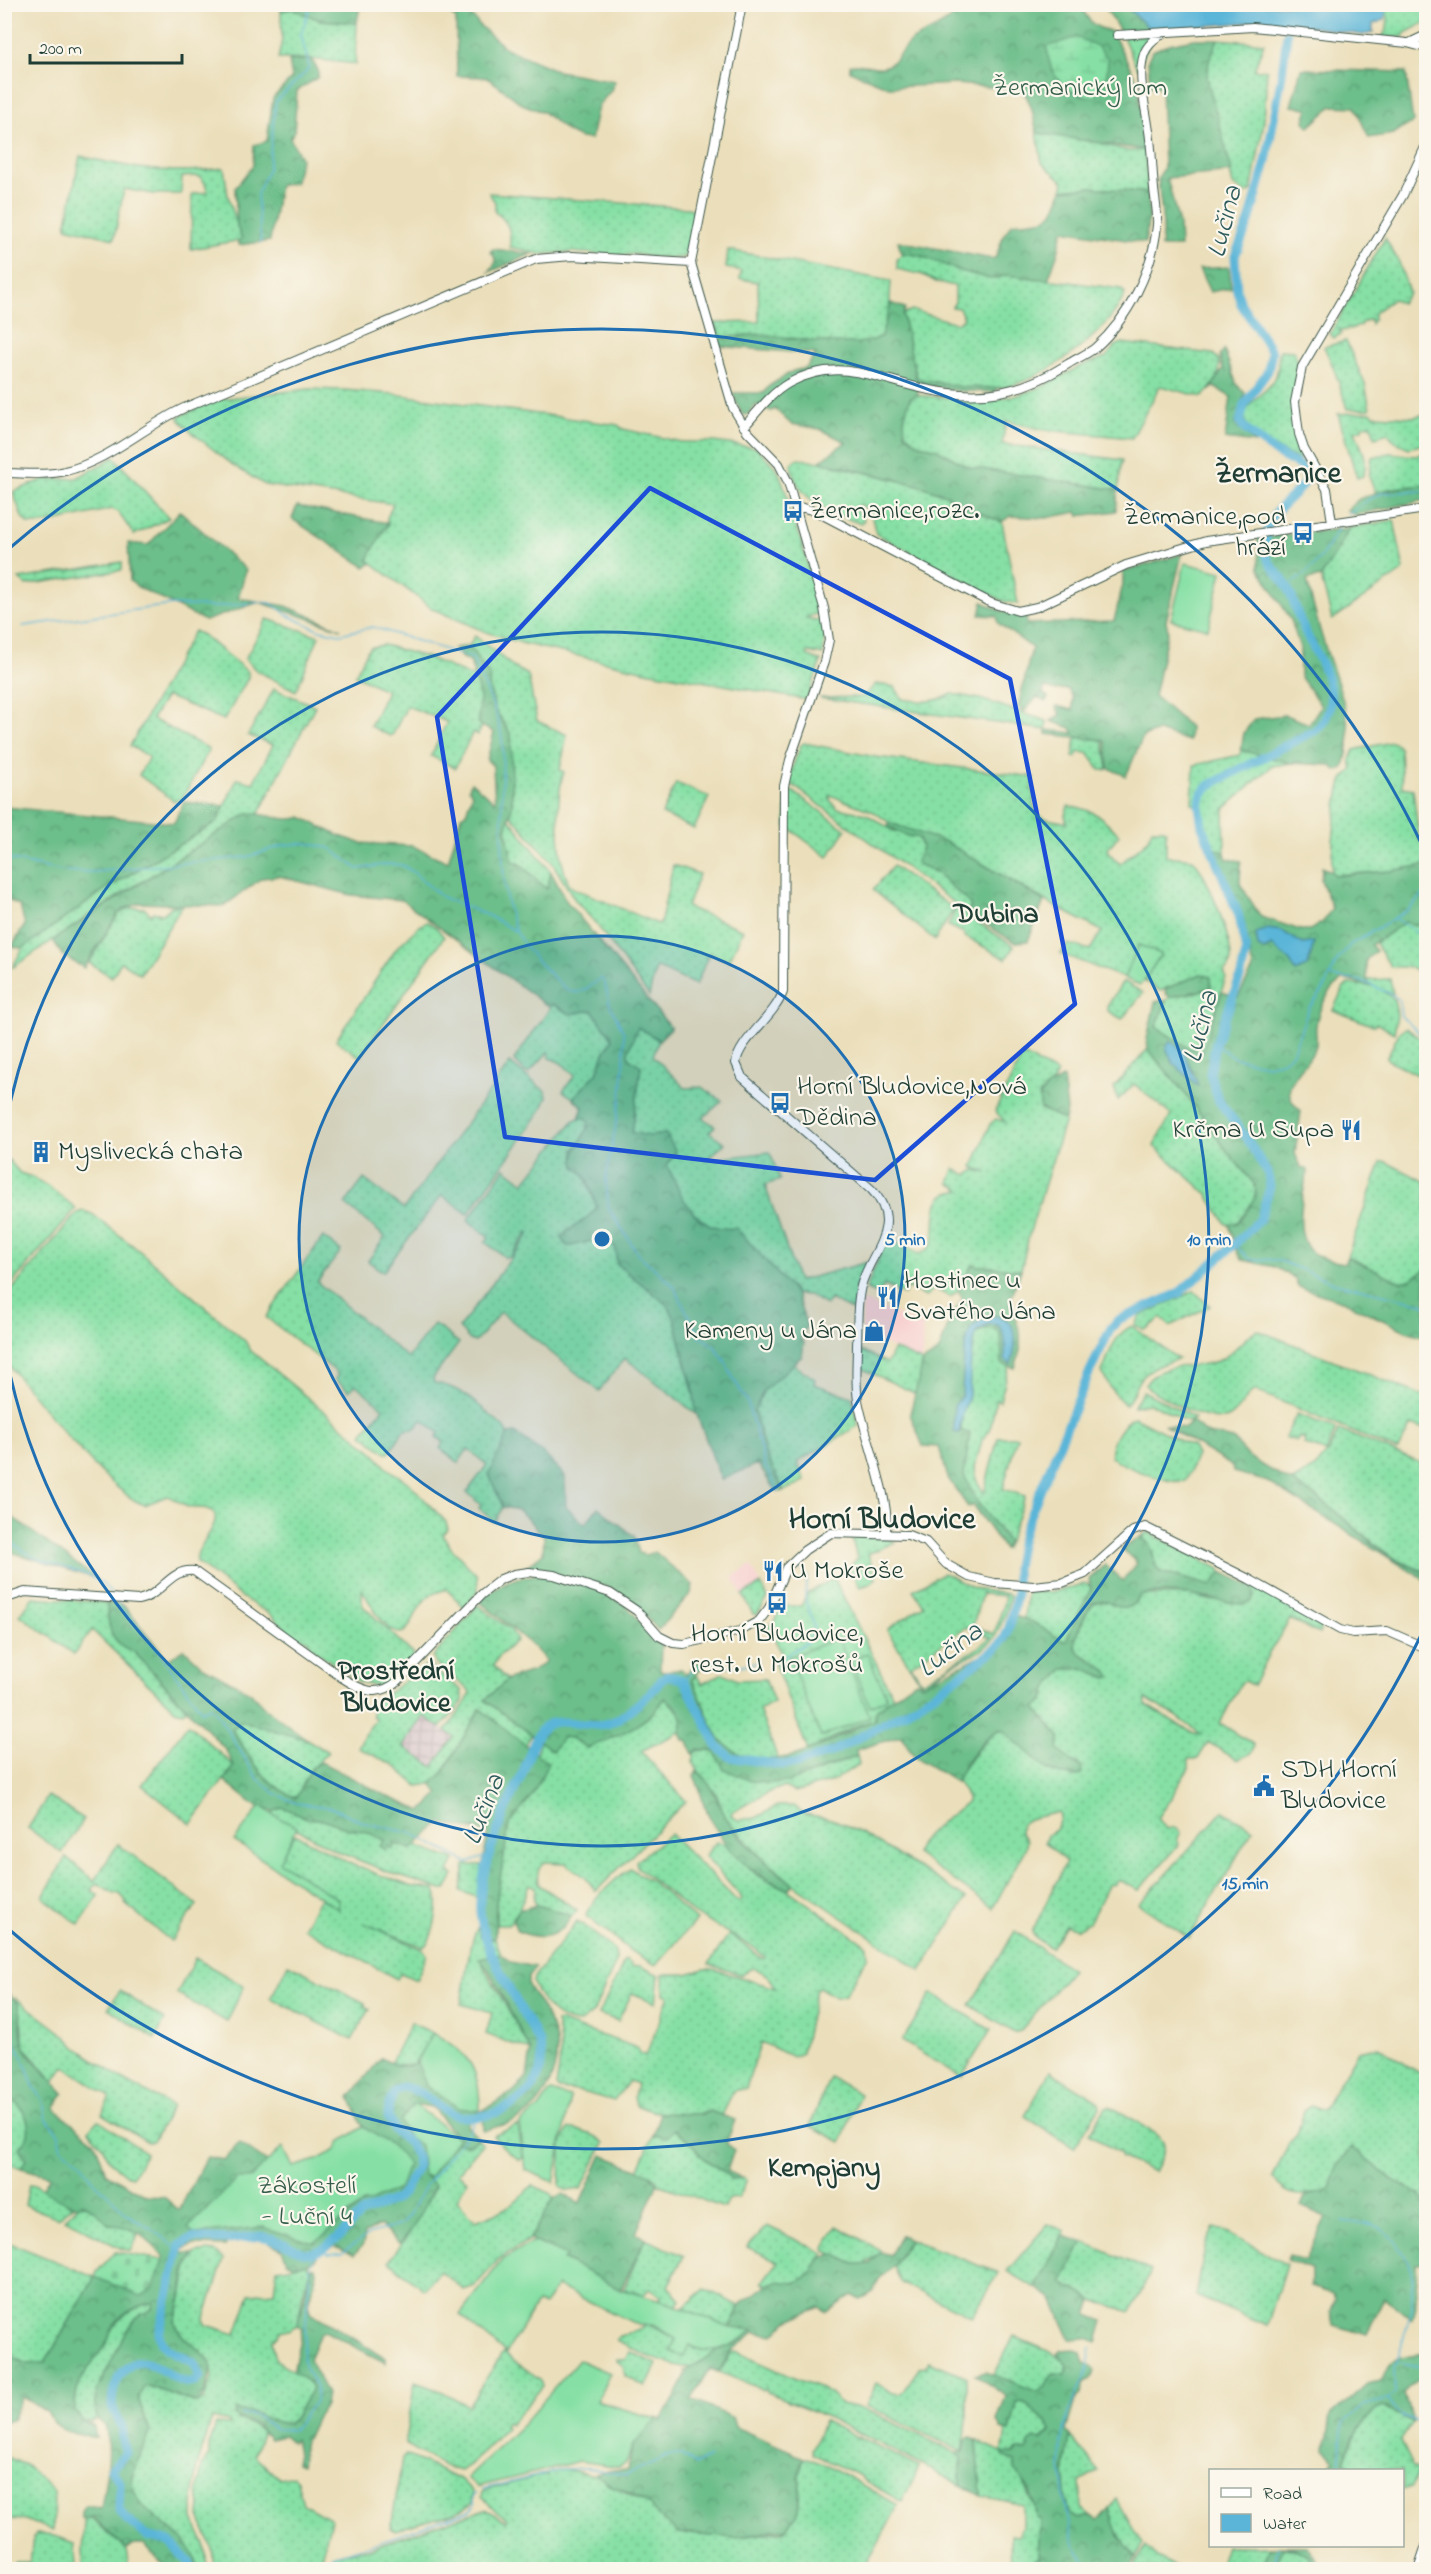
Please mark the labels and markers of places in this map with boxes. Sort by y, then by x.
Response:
place label: Žermanice,rozc. [810,492,979,531]
place label: Žermanice,pod hrází [1124,498,1286,568]
bus stop icon: Žermanice,rozc. [781,499,805,523]
bus stop icon: Žermanice,pod hrází [1291,521,1315,545]
place label: Horní Bludovice,Nová Dědina [796,1068,1026,1138]
bus stop icon: Horní Bludovice,Nová Dědina [768,1091,792,1115]
place label: Krčma U Supa [1172,1111,1334,1150]
restaurant icon: Krčma U Supa [1339,1118,1363,1142]
place label: Myslivecká chata [58,1133,243,1172]
building icon: Myslivecká chata [29,1140,53,1164]
centre of rings [592,1229,612,1249]
place label: Hostinec u Svatého Jána [904,1262,1056,1332]
restaurant icon: Hostinec u Svatého Jána [875,1285,899,1309]
place label: Kameny u Jána [684,1312,857,1351]
shop icon: Kameny u Jána [862,1319,886,1343]
place label: U Mokroše [790,1552,904,1591]
restaurant icon: U Mokroše [761,1559,785,1583]
bus stop icon: Horní Bludovice, rest. U Mokrošů [765,1591,789,1615]
place label: Horní Bludovice, rest. U Mokrošů [691,1615,863,1685]
place label: SDH Horní Bludovice [1280,1751,1397,1821]
public building icon: SDH Horní Bludovice [1252,1774,1276,1798]

